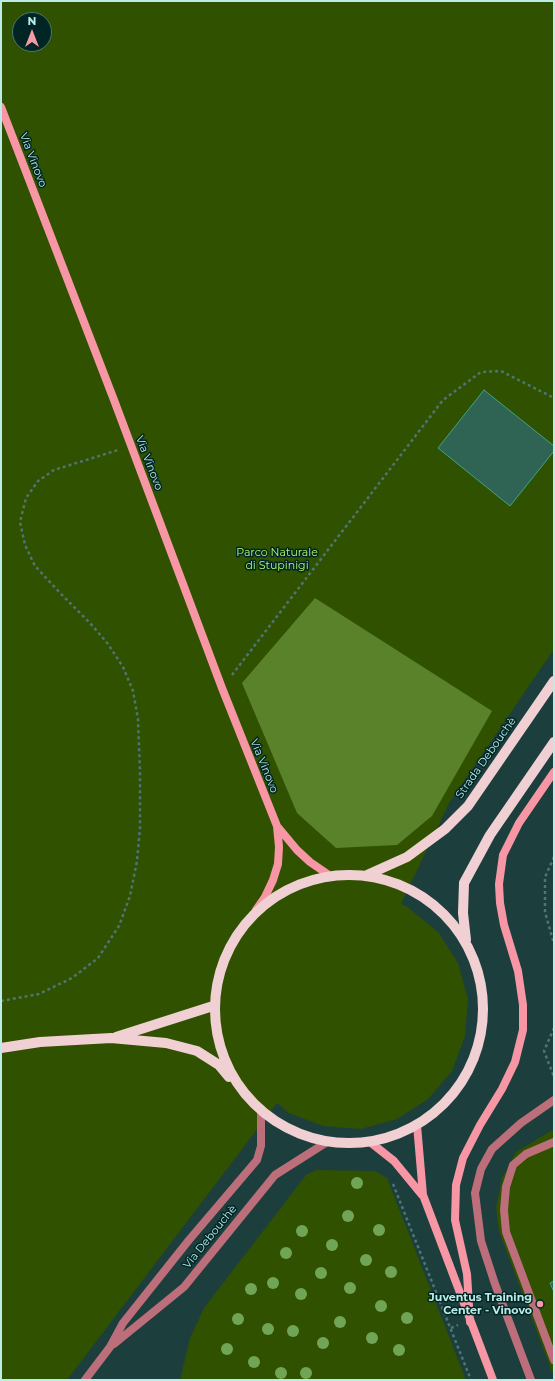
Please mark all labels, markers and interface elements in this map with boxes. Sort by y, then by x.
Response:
north arrow [12,12,52,52]
text: N [28,14,36,28]
street label: Via Vinovo [17,131,49,189]
street label: Via Vinovo [133,434,165,492]
park label: Parco Naturale di Stupinigi [236,546,318,572]
street label: Strada Debouchè [453,715,519,801]
street label: Via Vinovo [247,737,281,795]
street label: Via Debouchè [180,1203,240,1271]
place label: Juventus Training Center - Vinovo [429,1291,532,1317]
marker: Juventus Training Center - Vinovo [535,1299,545,1309]

